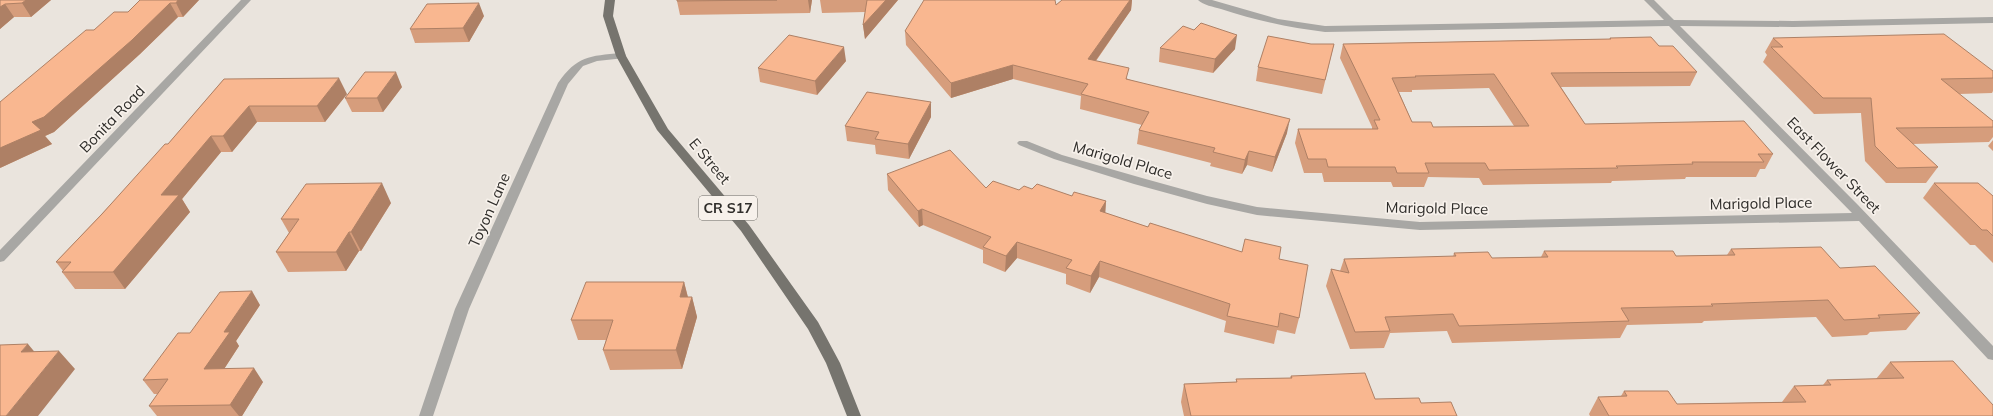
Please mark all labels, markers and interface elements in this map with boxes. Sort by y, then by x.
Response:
street label: Bonita Road [75,81,149,157]
street label: East Flower Street [1783,113,1885,217]
street label: E Street [685,134,735,188]
street label: Marigold Place [1071,137,1175,183]
street label: Toyon Lane [464,170,514,250]
street label: Marigold Place [1709,193,1813,213]
road number: CR S17 [699,196,757,220]
street label: Marigold Place [1385,198,1489,218]

